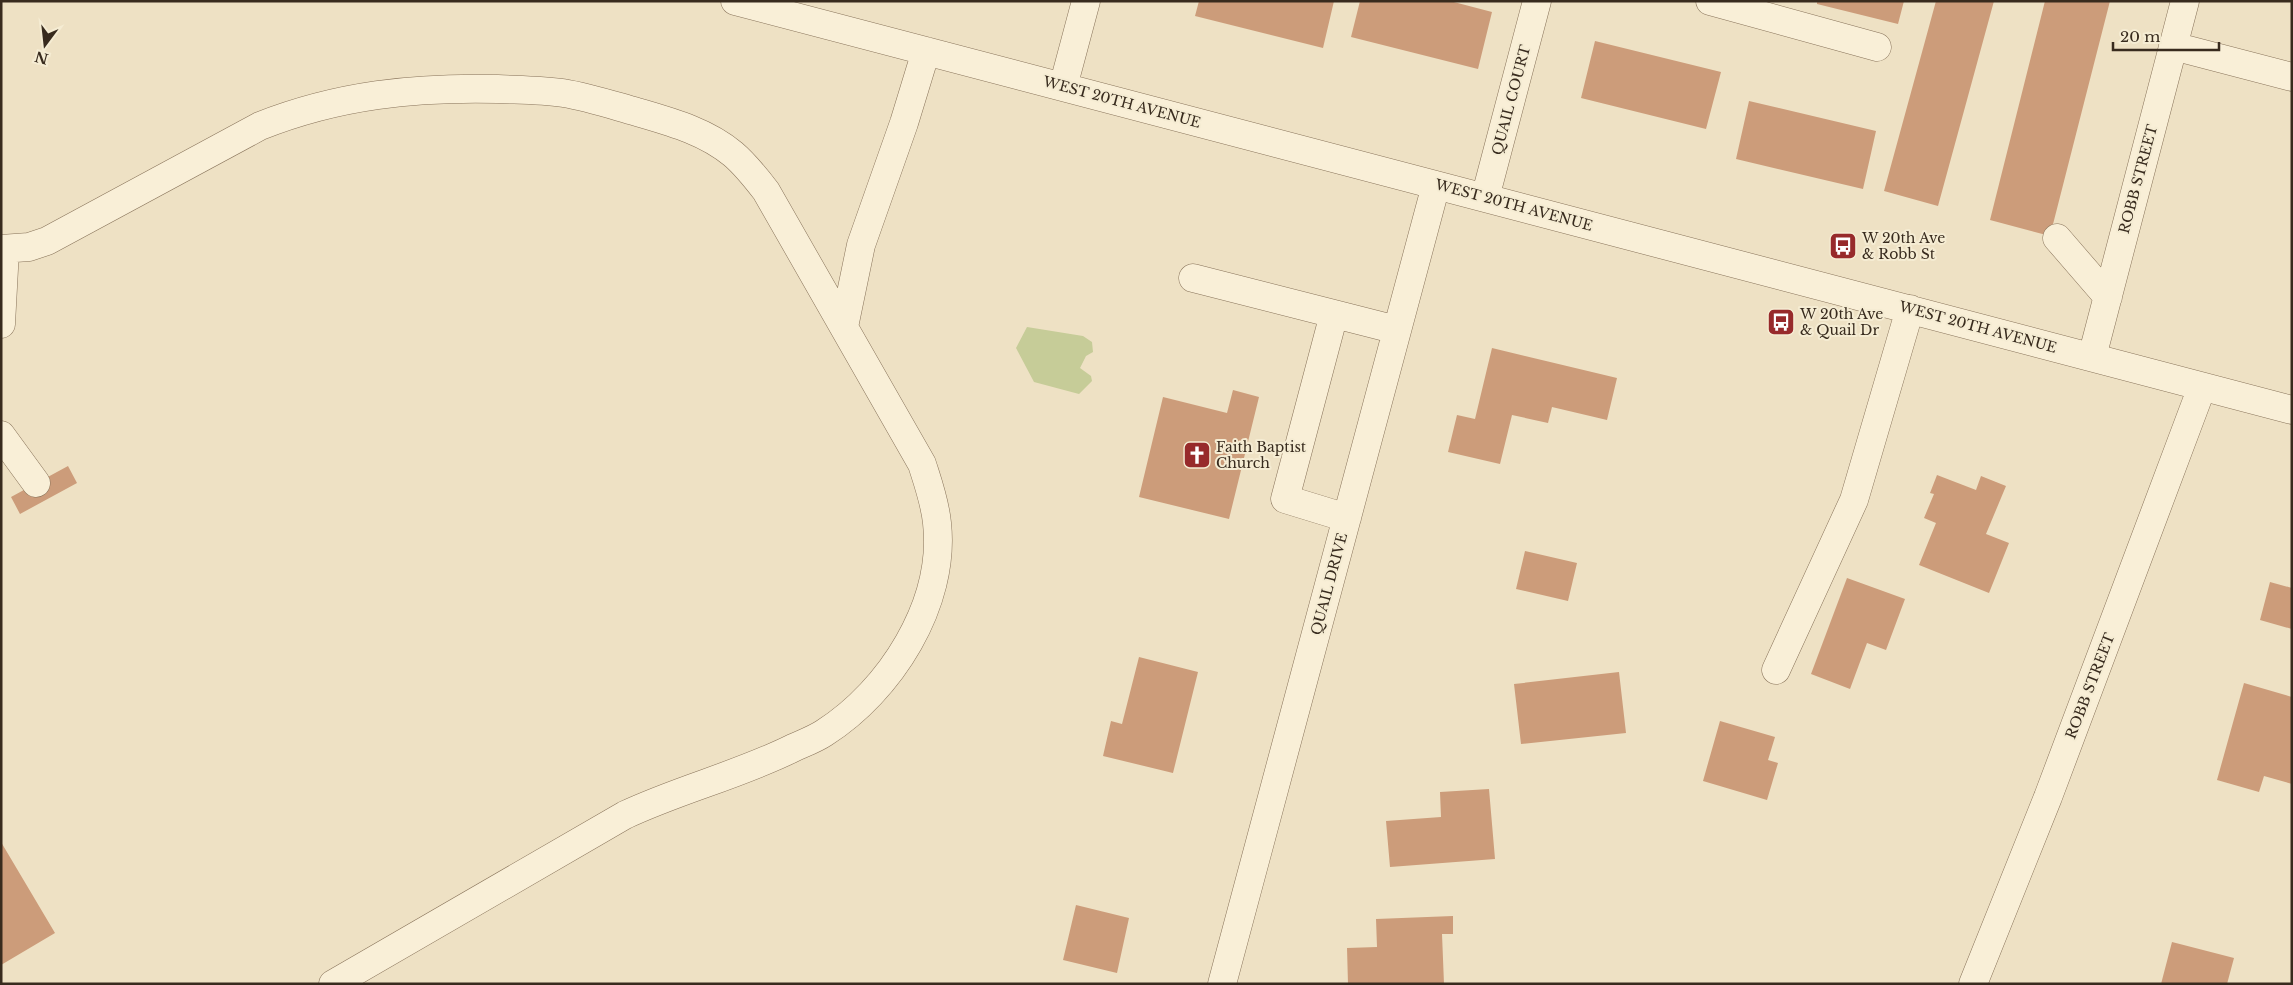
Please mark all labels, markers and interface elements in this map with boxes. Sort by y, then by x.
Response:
north arrow [20,20,70,70]
scale bar [2113,20,2219,52]
text: 20 m [2120,27,2160,46]
street label: QUAIL COURT [1488,43,1534,157]
text: N [33,47,50,68]
street label: WEST 20TH AVENUE [1040,72,1203,132]
street label: ROBB STREET [2115,123,2161,235]
street label: WEST 20TH AVENUE [1432,175,1595,235]
place label: W 20th Ave & Robb St [1861,229,1945,263]
bus stop icon: W 20th Ave & Robb St [1828,231,1858,261]
street label: WEST 20TH AVENUE [1896,297,2059,357]
place label: W 20th Ave & Quail Dr [1799,305,1883,339]
bus stop icon: W 20th Ave & Quail Dr [1766,307,1796,337]
place label: Faith Baptist Church [1216,438,1307,472]
church icon: Faith Baptist Church [1182,440,1212,470]
street label: QUAIL DRIVE [1307,531,1351,637]
street label: ROBB STREET [2062,630,2118,742]

